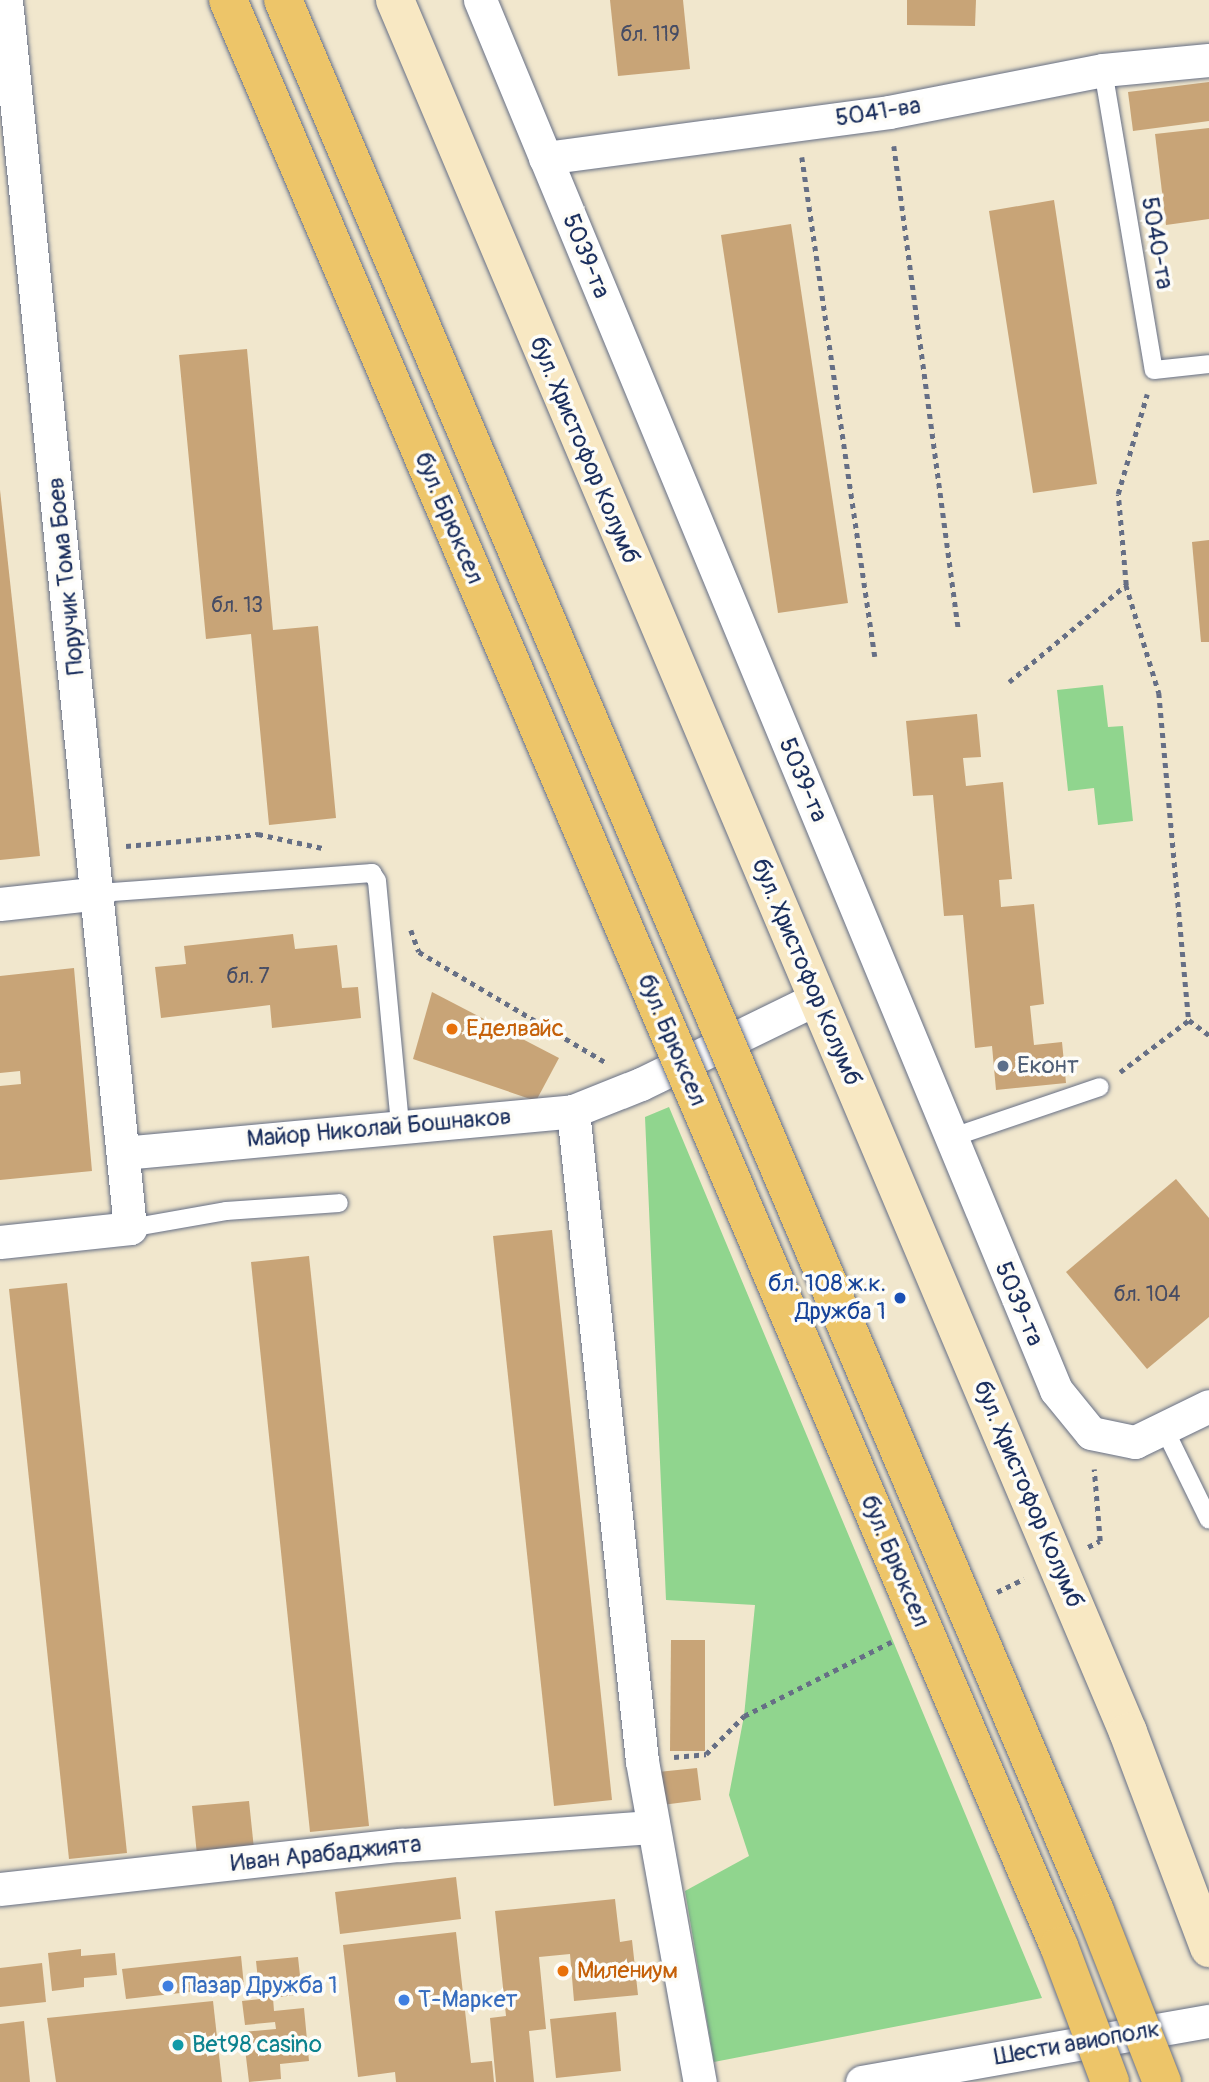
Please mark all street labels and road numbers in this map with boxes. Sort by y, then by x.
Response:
street label: 5041-ва [833,91,923,133]
street label: 5040-та [1135,195,1179,291]
street label: 5039-та [556,210,616,302]
street label: бул. Христофор Колумб [523,332,645,568]
street label: бул. Брюксел [408,448,490,588]
street label: Поручик Тома Боев [41,476,91,676]
street label: 5039-та [772,734,834,826]
street label: бул. Христофор Колумб [745,854,867,1090]
street label: бул. Брюксел [631,970,713,1110]
street label: Майор Николай Бошнаков [245,1102,513,1154]
street label: 5039-та [988,1258,1050,1350]
street label: бул. Христофор Колумб [967,1376,1089,1612]
street label: бул. Брюксел [854,1491,936,1631]
street label: Иван Арабаджията [229,1830,423,1878]
street label: Шести авиополк [992,2014,1162,2072]

